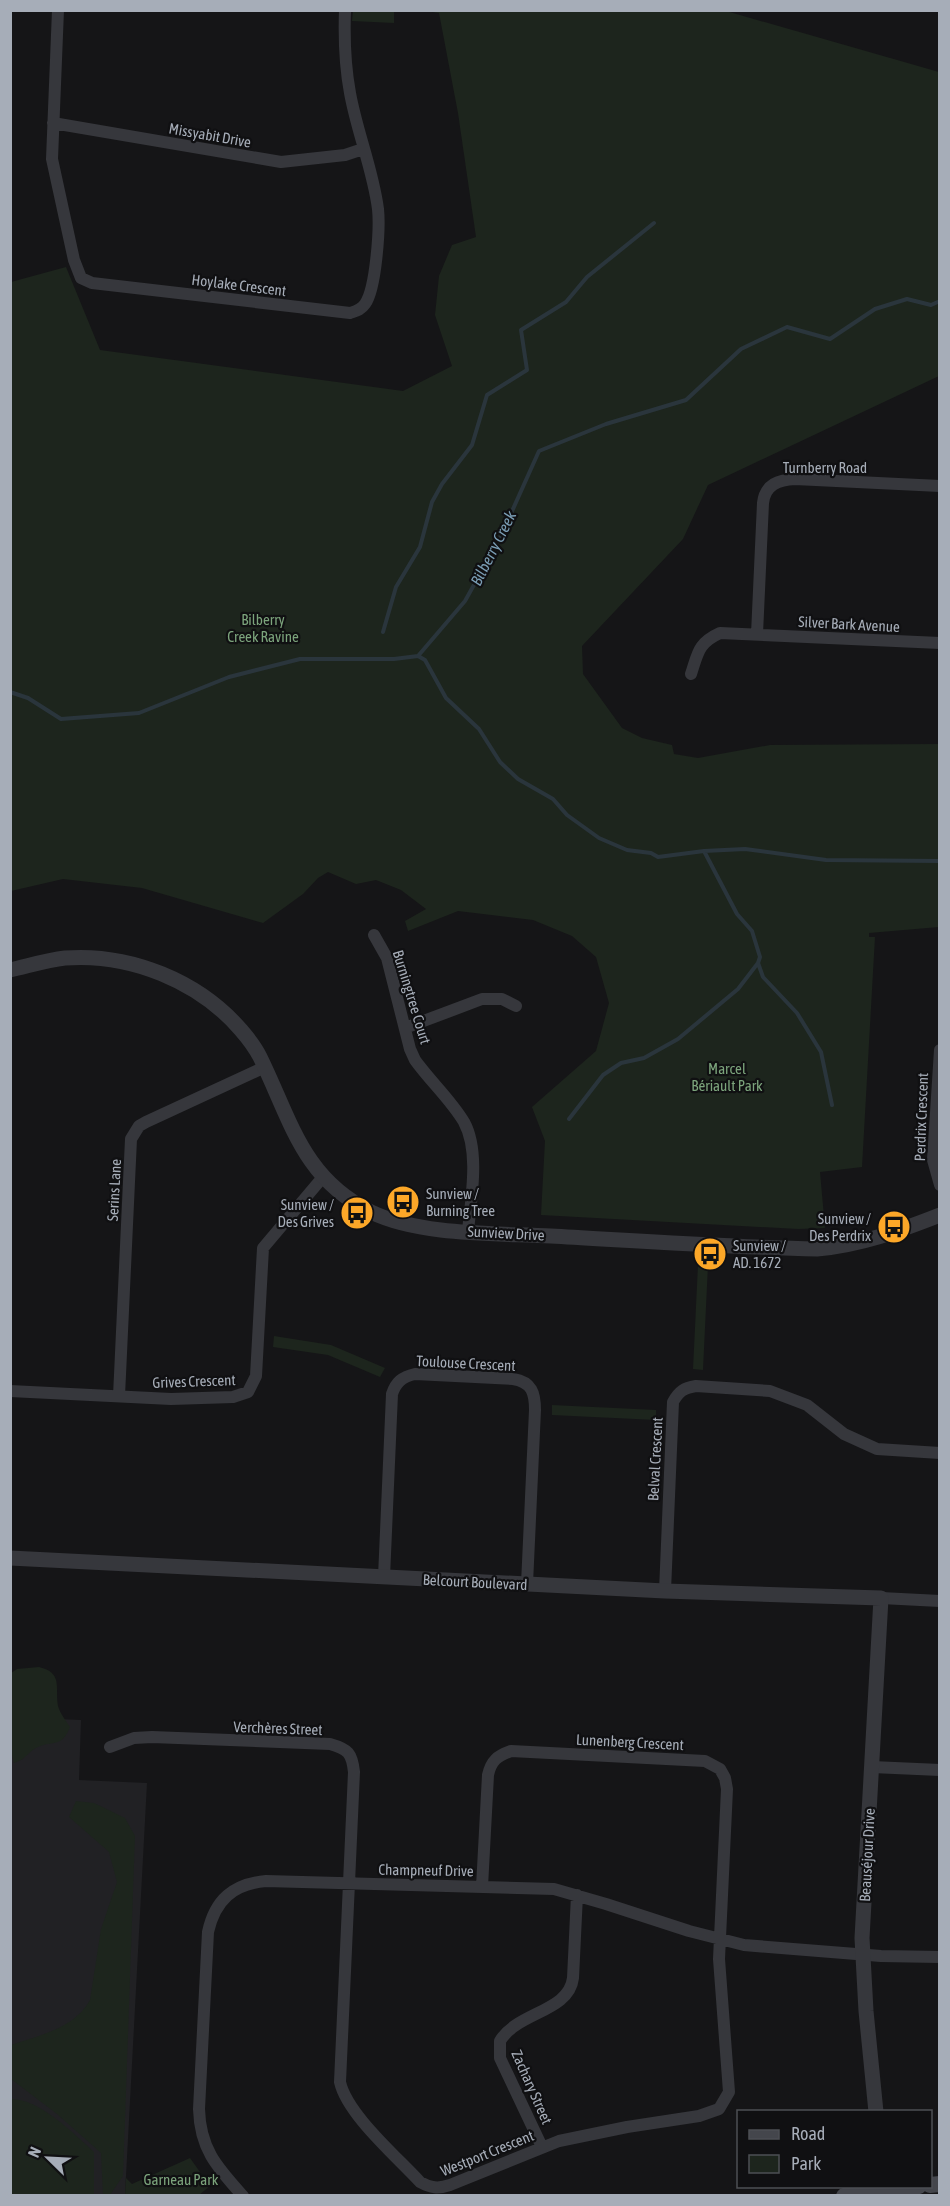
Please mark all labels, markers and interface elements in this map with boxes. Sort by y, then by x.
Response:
street label: Missyabit Drive [168,119,253,151]
street label: Hoylake Crescent [191,271,287,299]
street label: Turnberry Road [783,459,867,476]
water label: Bilberry Creek [467,507,521,589]
park label: Bilberry Creek Ravine [227,611,299,645]
street label: Silver Bark Avenue [798,613,900,635]
street label: Burningtree Court [390,948,434,1046]
park label: Marcel Bériault Park [691,1060,763,1094]
street label: Perdrix Crescent [911,1072,931,1162]
street label: Serins Lane [104,1158,124,1222]
bus stop icon: Sunview / Burning Tree [385,1184,421,1220]
place label: Sunview / Burning Tree [426,1185,495,1219]
bus stop icon: Sunview / Des Grives [339,1195,375,1231]
place label: Sunview / Des Grives [277,1196,334,1230]
bus stop icon: Sunview / Des Perdrix [876,1209,912,1245]
place label: Sunview / Des Perdrix [809,1210,871,1244]
street label: Sunview Drive [467,1222,545,1244]
bus stop icon: Sunview / AD. 1672 [692,1236,728,1272]
place label: Sunview / AD. 1672 [733,1237,786,1271]
street label: Toulouse Crescent [416,1352,516,1374]
street label: Grives Crescent [152,1371,236,1391]
street label: Belval Crescent [644,1417,666,1501]
street label: Belcourt Boulevard [422,1571,528,1593]
street label: Verchères Street [233,1718,323,1738]
street label: Lunenberg Crescent [576,1731,684,1753]
street label: Beauséjour Drive [856,1808,878,1902]
street label: Champneuf Drive [378,1861,474,1879]
street label: Zachary Street [508,2047,556,2127]
legend [737,2110,932,2188]
text: Road [791,2123,825,2144]
street label: Westport Crescent [438,2127,536,2179]
north arrow [18,2128,78,2188]
text: N [24,2144,44,2160]
text: Park [791,2153,821,2174]
park label: Garneau Park [144,2171,219,2188]

